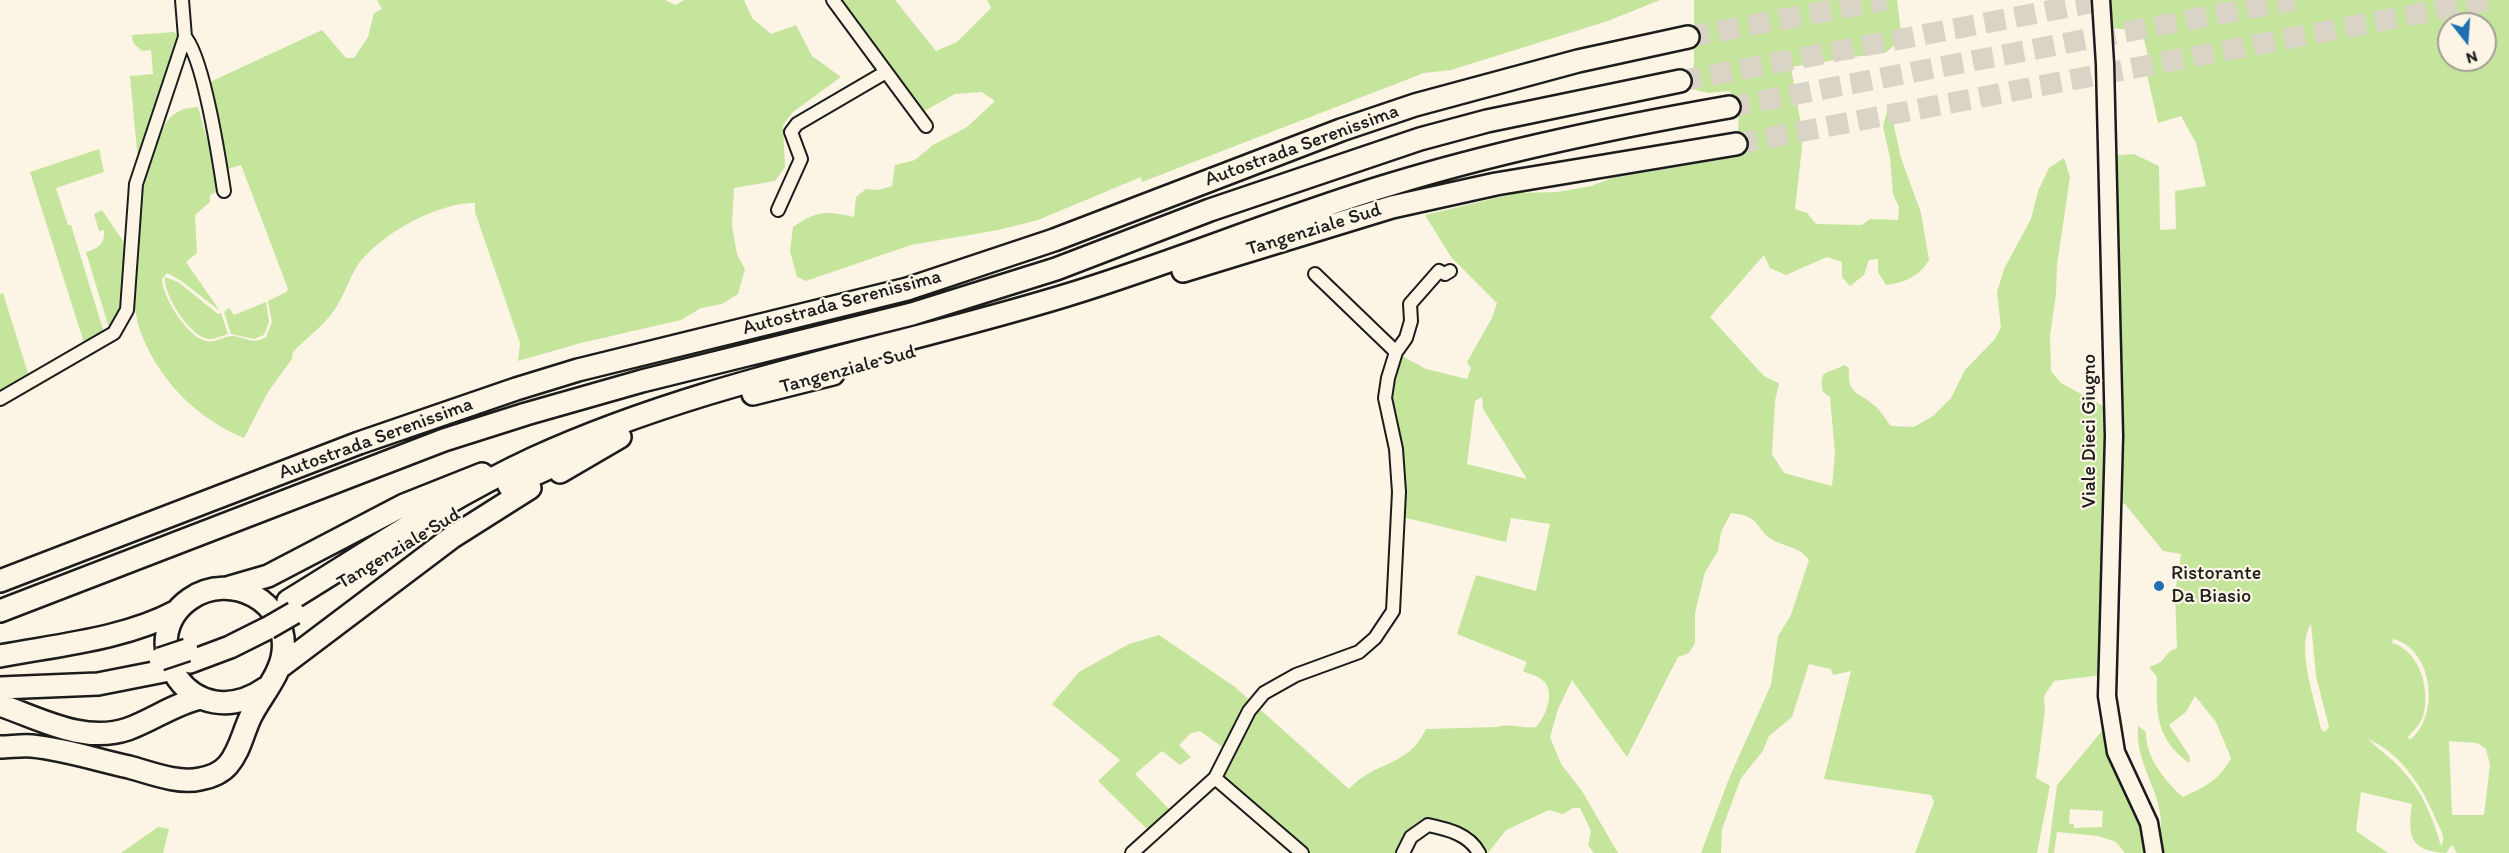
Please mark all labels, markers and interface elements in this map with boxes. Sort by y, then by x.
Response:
north arrow [2437,12,2497,72]
text: N [2464,47,2480,68]
street label: Autostrada Serenissima [1202,100,1402,192]
street label: Tangenziale Sud [1244,198,1384,262]
street label: Autostrada Serenissima [740,265,944,341]
street label: Tangenziale Sud [777,340,919,400]
street label: Viale Dieci Giugno [2078,354,2102,508]
street label: Autostrada Serenissima [276,393,476,485]
street label: Tangenziale Sud [333,503,465,595]
place label: Ristorante Da Biasio [2171,562,2261,609]
marker: Ristorante Da Biasio [2152,579,2166,593]

